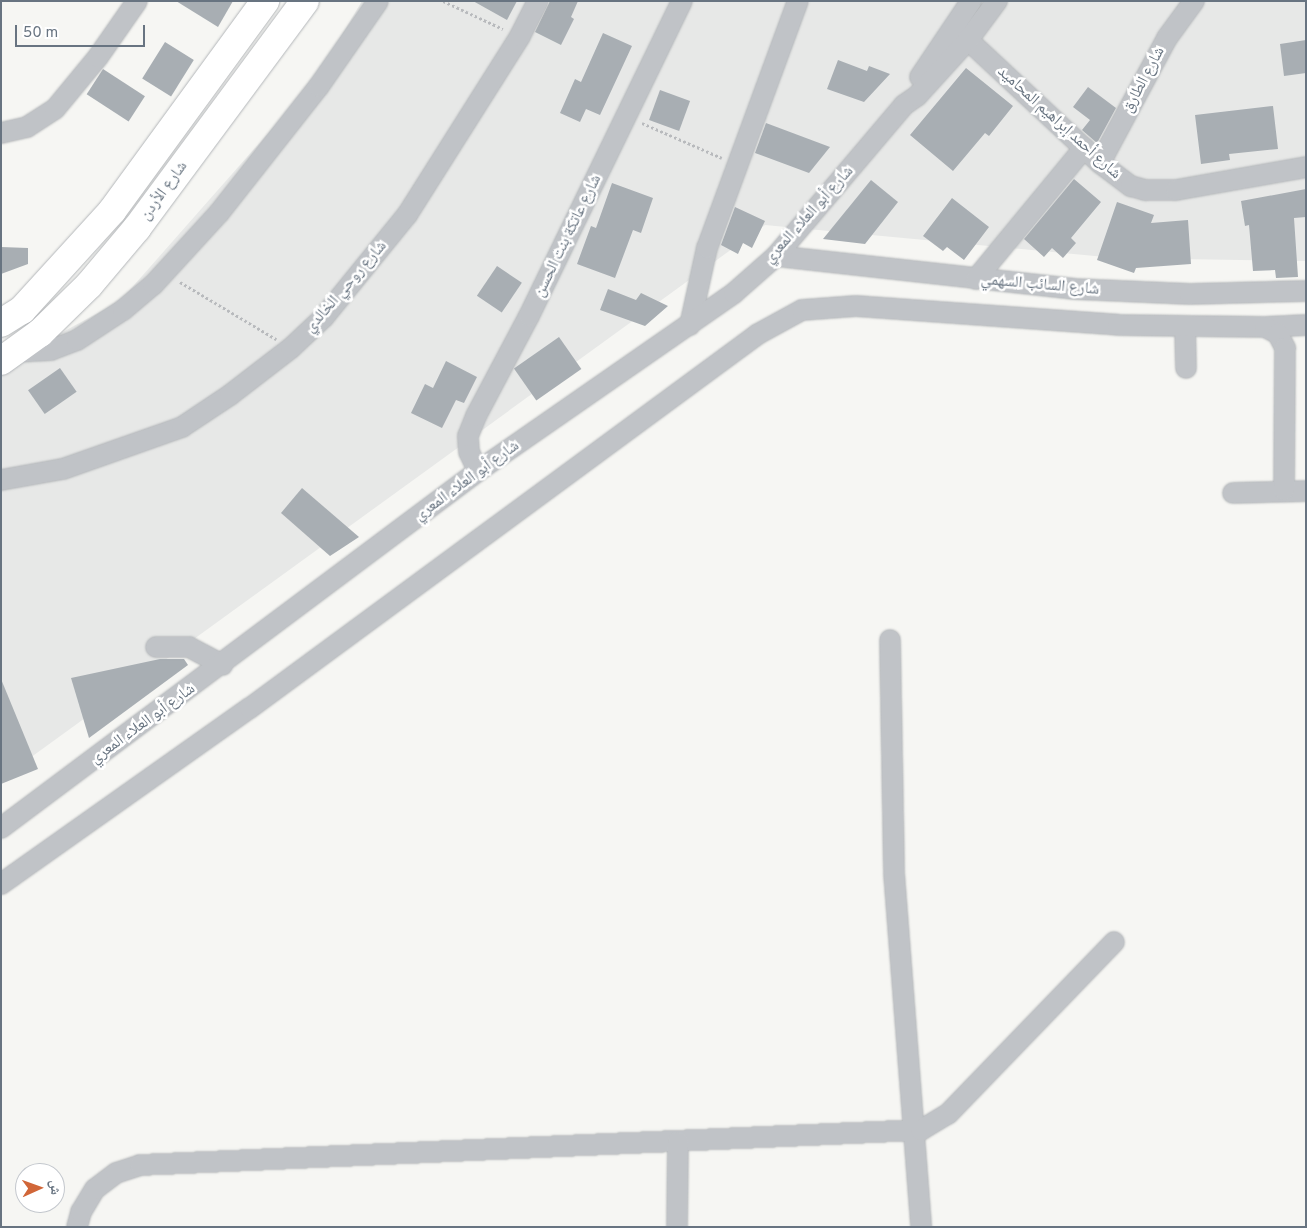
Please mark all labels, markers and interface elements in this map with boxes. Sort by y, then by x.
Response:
scale bar [18,15,148,47]
text: 50 m [23,24,58,43]
street label: شارع الطارق [1119,44,1169,116]
street label: شارع أحمد إبراهيم المحاميد [993,62,1125,184]
street label: شارع الأردن [136,158,192,224]
street label: شارع أبو العلاء المعري [760,162,858,268]
street label: شارع عاتكة بنت الحسن [530,172,606,300]
street label: شارع روحي الخالدي [301,237,391,337]
street label: شارع السائب السهمي [980,270,1100,300]
street label: شارع أبو العلاء المعري [411,437,523,525]
street label: شارع أبو العلاء المعري [87,680,199,768]
north arrow [15,1163,65,1213]
text: ش [46,1180,63,1195]

